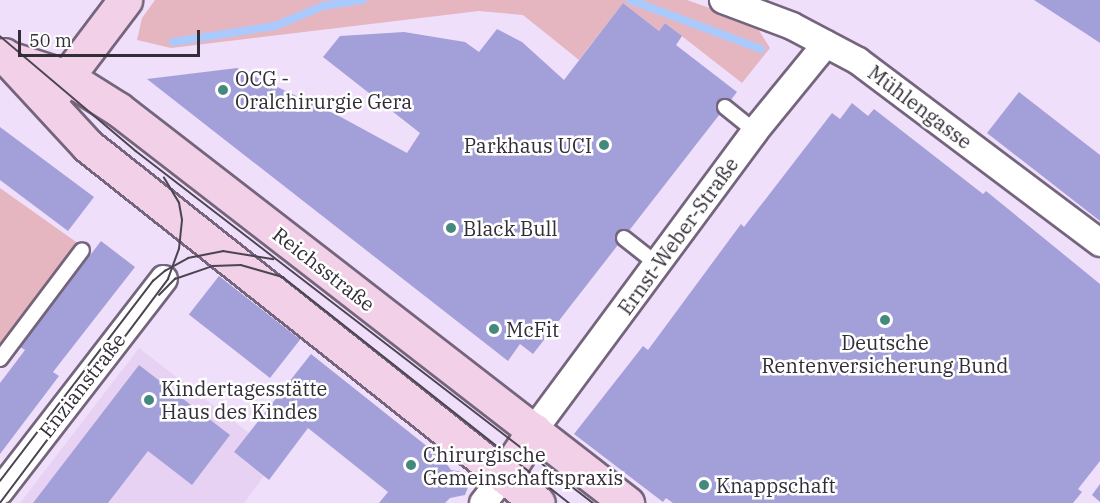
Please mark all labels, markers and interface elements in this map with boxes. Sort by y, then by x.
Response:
scale bar [21,18,202,56]
text: 50 m [29,29,72,52]
street label: Mühlengasse [863,60,977,154]
place label: OCG - Oralchirurgie Gera [235,66,412,113]
marker: OCG - Oralchirurgie Gera [216,83,230,97]
place label: Parkhaus UCI [464,133,592,157]
marker: Parkhaus UCI [597,138,611,152]
street label: Ernst-Weber-Straße [613,153,743,319]
place label: Black Bull [463,216,558,240]
marker: Black Bull [444,221,458,235]
street label: Reichsstraße [268,222,380,316]
marker: Deutsche Rentenversicherung Bund [878,313,892,327]
place label: McFit [506,317,559,341]
marker: McFit [487,322,501,336]
street label: Enzianstraße [34,328,130,442]
place label: Deutsche Rentenversicherung Bund [761,330,1009,377]
place label: Kindertagesstätte Haus des Kindes [161,376,327,423]
marker: Kindertagesstätte Haus des Kindes [142,393,156,407]
place label: Chirurgische Gemeinschaftspraxis [423,442,623,489]
marker: Chirurgische Gemeinschaftspraxis [404,458,418,472]
place label: Knappschaft [716,473,835,497]
marker: Knappschaft [697,478,711,492]

